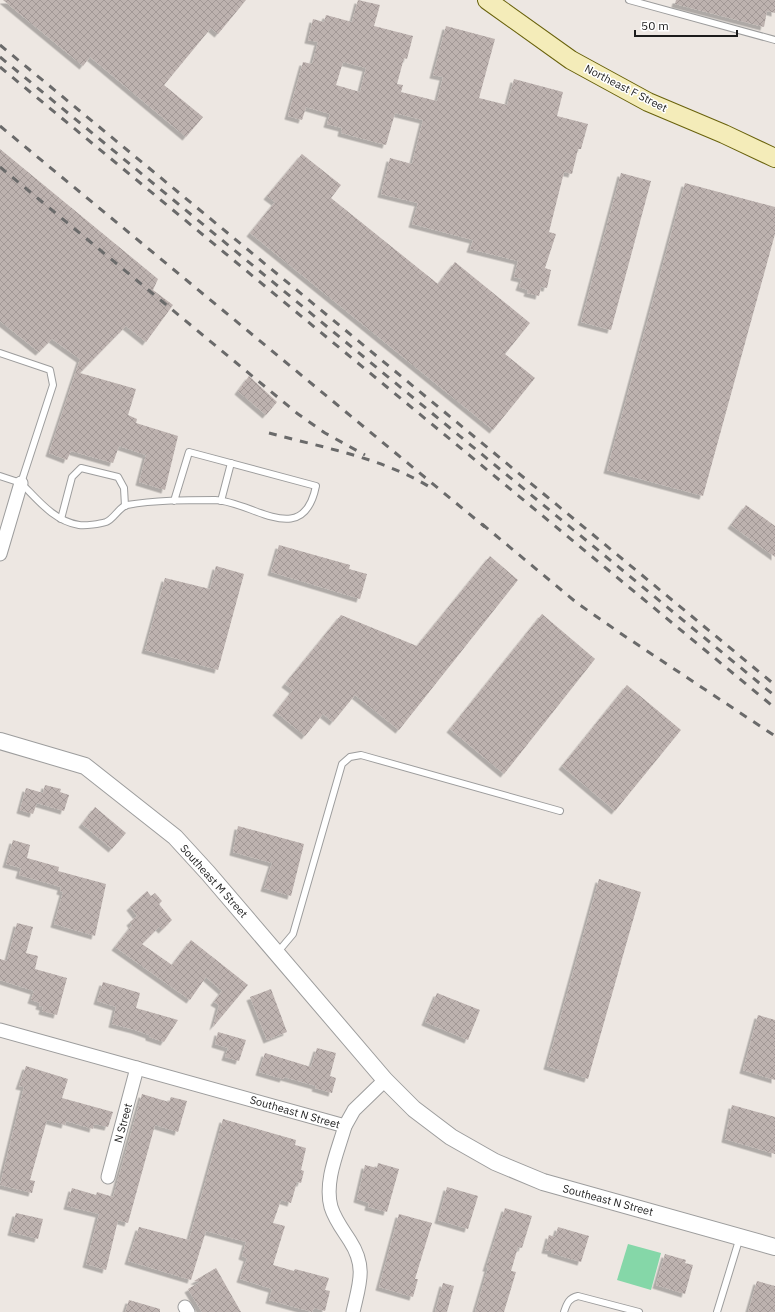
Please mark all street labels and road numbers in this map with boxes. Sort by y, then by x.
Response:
street label: Northeast F Street [582,61,670,115]
street label: Southeast M Street [177,841,251,921]
street label: Southeast N Street [248,1092,342,1132]
street label: N Street [111,1101,135,1144]
street label: Southeast N Street [561,1181,655,1219]

